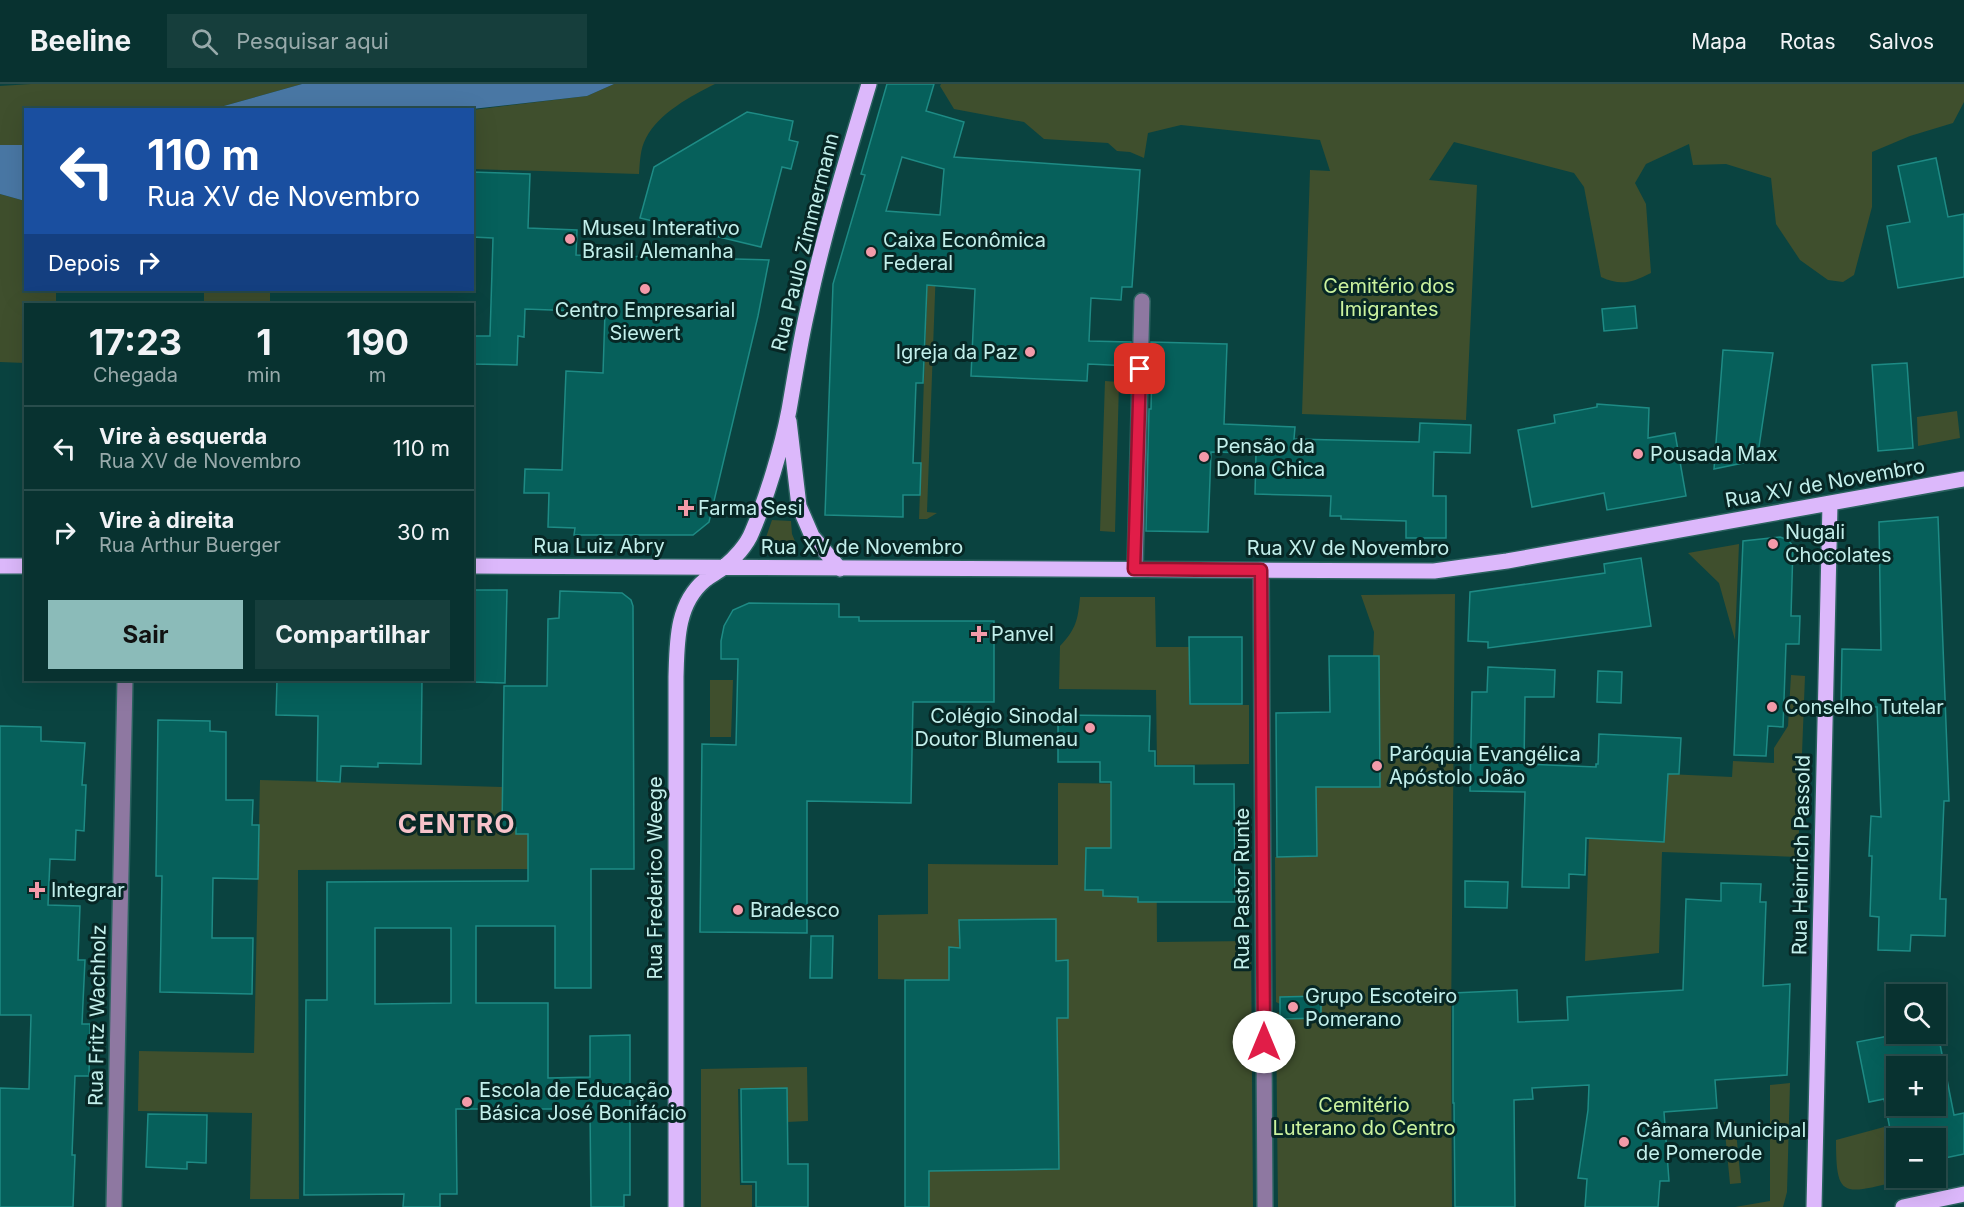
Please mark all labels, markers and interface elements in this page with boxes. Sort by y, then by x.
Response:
search box [167,14,587,68]
text: Beeline [30,24,131,58]
icon: search [188,25,221,58]
text: Pesquisar aqui [236,28,389,54]
text: Mapa [1691,29,1747,54]
text: Rotas [1780,29,1835,54]
text: Salvos [1868,29,1934,54]
text: 110 m [147,129,260,180]
street label: Rua Paulo Zimmermann [766,130,844,354]
icon: left [48,132,126,210]
text: Rua XV de Novembro [147,180,420,213]
place label: Museu Interativo Brasil Alemanha [582,216,740,263]
place label: Caixa Econômica Federal [883,228,1046,275]
marker: Museu Interativo Brasil Alemanha [563,232,577,246]
marker: Caixa Econômica Federal [864,245,878,259]
icon: right [132,246,165,279]
text: Depois [48,250,120,276]
park label: Cemitério dos Imigrantes [1323,274,1455,321]
marker: Centro Empresarial Siewert [638,282,652,296]
place label: Centro Empresarial Siewert [555,298,735,345]
text: 17:23 [89,320,182,364]
text: 1 [256,320,272,364]
text: 190 [346,320,409,364]
place label: Igreja da Paz [896,340,1018,364]
pin [1114,343,1165,394]
marker: Igreja da Paz [1023,345,1037,359]
icon: arrive [1123,352,1156,385]
text: Chegada [93,363,178,387]
text: min [247,363,281,387]
text: m [369,363,386,387]
text: Vire à esquerda [99,423,267,449]
icon: left [48,432,81,465]
place label: Pensão da Dona Chica [1216,434,1325,481]
text: 110 m [393,435,450,461]
place label: Pousada Max [1650,442,1778,466]
marker: Pousada Max [1631,447,1645,461]
text: Rua XV de Novembro [99,449,301,473]
marker: Pensão da Dona Chica [1197,450,1211,464]
street label: Rua XV de Novembro [1723,454,1927,512]
place label: Farma Sesi [698,496,803,520]
marker: Farma Sesi [679,501,693,515]
text: Vire à direita [99,507,234,533]
icon: right [48,516,81,549]
text: 30 m [397,519,450,545]
place label: Nugali Chocolates [1785,520,1891,567]
text: Rua Arthur Buerger [99,533,281,557]
street label: Rua Luiz Abry [533,534,665,558]
street label: Rua XV de Novembro [761,535,963,559]
street label: Rua XV de Novembro [1247,536,1449,560]
marker: Nugali Chocolates [1766,537,1780,551]
button: Sair [48,600,243,669]
button: Compartilhar [255,600,450,669]
place label: Panvel [991,622,1054,646]
marker: Panvel [972,627,986,641]
place label: Conselho Tutelar [1784,695,1944,719]
marker: Conselho Tutelar [1765,700,1779,714]
place label: Colégio Sinodal Doutor Blumenau [914,704,1078,751]
marker: Colégio Sinodal Doutor Blumenau [1083,721,1097,735]
place label: Paróquia Evangélica Apóstolo João [1389,742,1581,789]
street label: Rua Heinrich Passold [1787,755,1815,955]
marker: Paróquia Evangélica Apóstolo João [1370,759,1384,773]
street label: Rua Frederico Weege [643,776,667,980]
district label: CENTRO [398,808,516,839]
street label: Rua Pastor Runte [1230,808,1254,970]
place label: Integrar [51,878,125,902]
marker: Integrar [28,881,46,899]
place label: Bradesco [750,898,840,922]
marker: Bradesco [731,903,745,917]
street label: Rua Fritz Wachholz [83,924,111,1106]
place label: Grupo Escoteiro Pomerano [1305,984,1457,1031]
map controls [1886,984,1946,1188]
button: search [1886,984,1946,1044]
marker: Grupo Escoteiro Pomerano [1286,1000,1300,1014]
position arrow [1232,1010,1296,1074]
button: + [1886,1056,1946,1116]
place label: Escola de Educação Básica José Bonifácio [479,1078,687,1125]
park label: Cemitério Luterano do Centro [1272,1093,1456,1140]
marker: Escola de Educação Básica José Bonifácio [460,1095,474,1109]
place label: Câmara Municipal de Pomerode [1636,1118,1806,1165]
button: − [1886,1128,1946,1188]
marker: Câmara Municipal de Pomerode [1617,1135,1631,1149]

